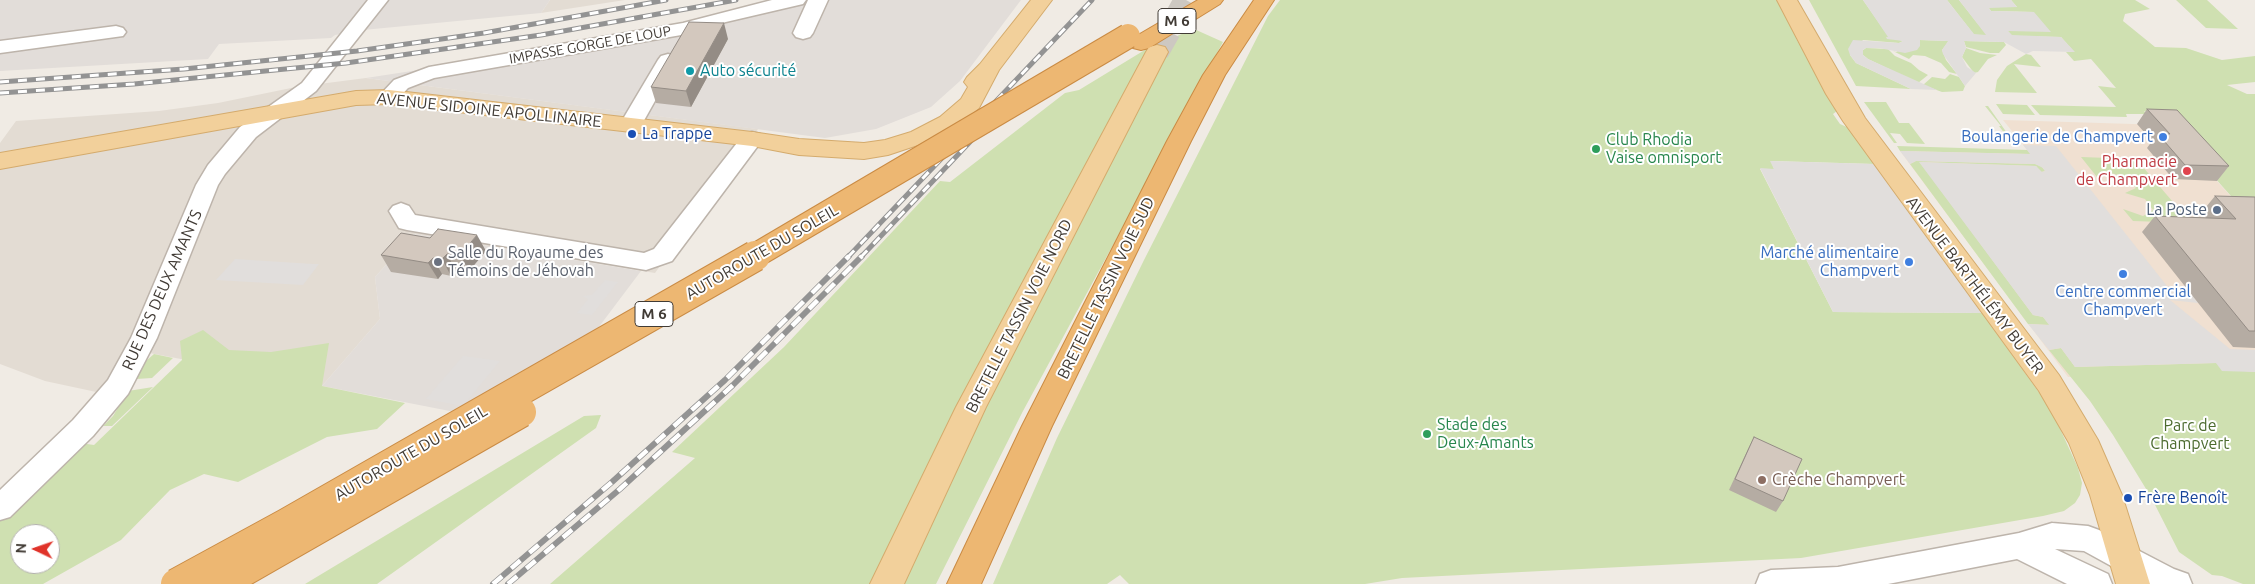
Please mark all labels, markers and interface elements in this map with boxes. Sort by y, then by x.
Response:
road number: M 6 [1158,8,1196,34]
street label: IMPASSE GORGE DE LOUP [508,22,672,68]
place label: Auto sécurité [700,61,796,81]
marker: Auto sécurité [684,65,696,77]
street label: AVENUE SIDOINE APOLLINAIRE [376,89,602,131]
place label: La Trappe [642,124,712,144]
place label: Boulangerie de Champvert [1961,127,2153,147]
marker: La Trappe [626,128,638,140]
place label: Club Rhodia Vaise omnisport [1606,130,1722,168]
marker: Boulangerie de Champvert [2157,131,2169,143]
marker: Club Rhodia Vaise omnisport [1590,143,1602,155]
place label: Pharmacie de Champvert [2076,152,2177,190]
marker: Pharmacie de Champvert [2181,165,2193,177]
street label: AVENUE BARTHÉLÉMY BUYER [1902,193,2048,377]
street label: BRETELLE TASSIN VOIE SUD [1053,194,1159,382]
street label: AUTOROUTE DU SOLEIL [682,200,842,304]
place label: La Poste [2146,200,2207,220]
marker: La Poste [2211,204,2223,216]
street label: RUE DES DEUX AMANTS [118,207,206,373]
street label: BRETELLE TASSIN VOIE NORD [962,216,1076,416]
place label: Salle du Royaume des Témoins de Jéhovah [448,243,603,281]
place label: Marché alimentaire Champvert [1760,243,1899,281]
marker: Salle du Royaume des Témoins de Jéhovah [432,256,444,268]
marker: Marché alimentaire Champvert [1903,256,1915,268]
marker: Centre commercial Champvert [2117,268,2129,280]
place label: Centre commercial Champvert [2055,282,2191,320]
road number: M 6 [635,302,673,326]
street label: AUTOROUTE DU SOLEIL [331,401,491,505]
place label: Stade des Deux-Amants [1437,415,1534,453]
park label: Parc de Champvert [2150,416,2230,454]
marker: Stade des Deux-Amants [1421,428,1433,440]
place label: Crèche Champvert [1772,470,1905,490]
marker: Crèche Champvert [1756,474,1768,486]
place label: Frère Benoît [2138,488,2227,508]
marker: Frère Benoît [2122,492,2134,504]
north arrow [10,524,60,574]
text: N [13,543,29,554]

